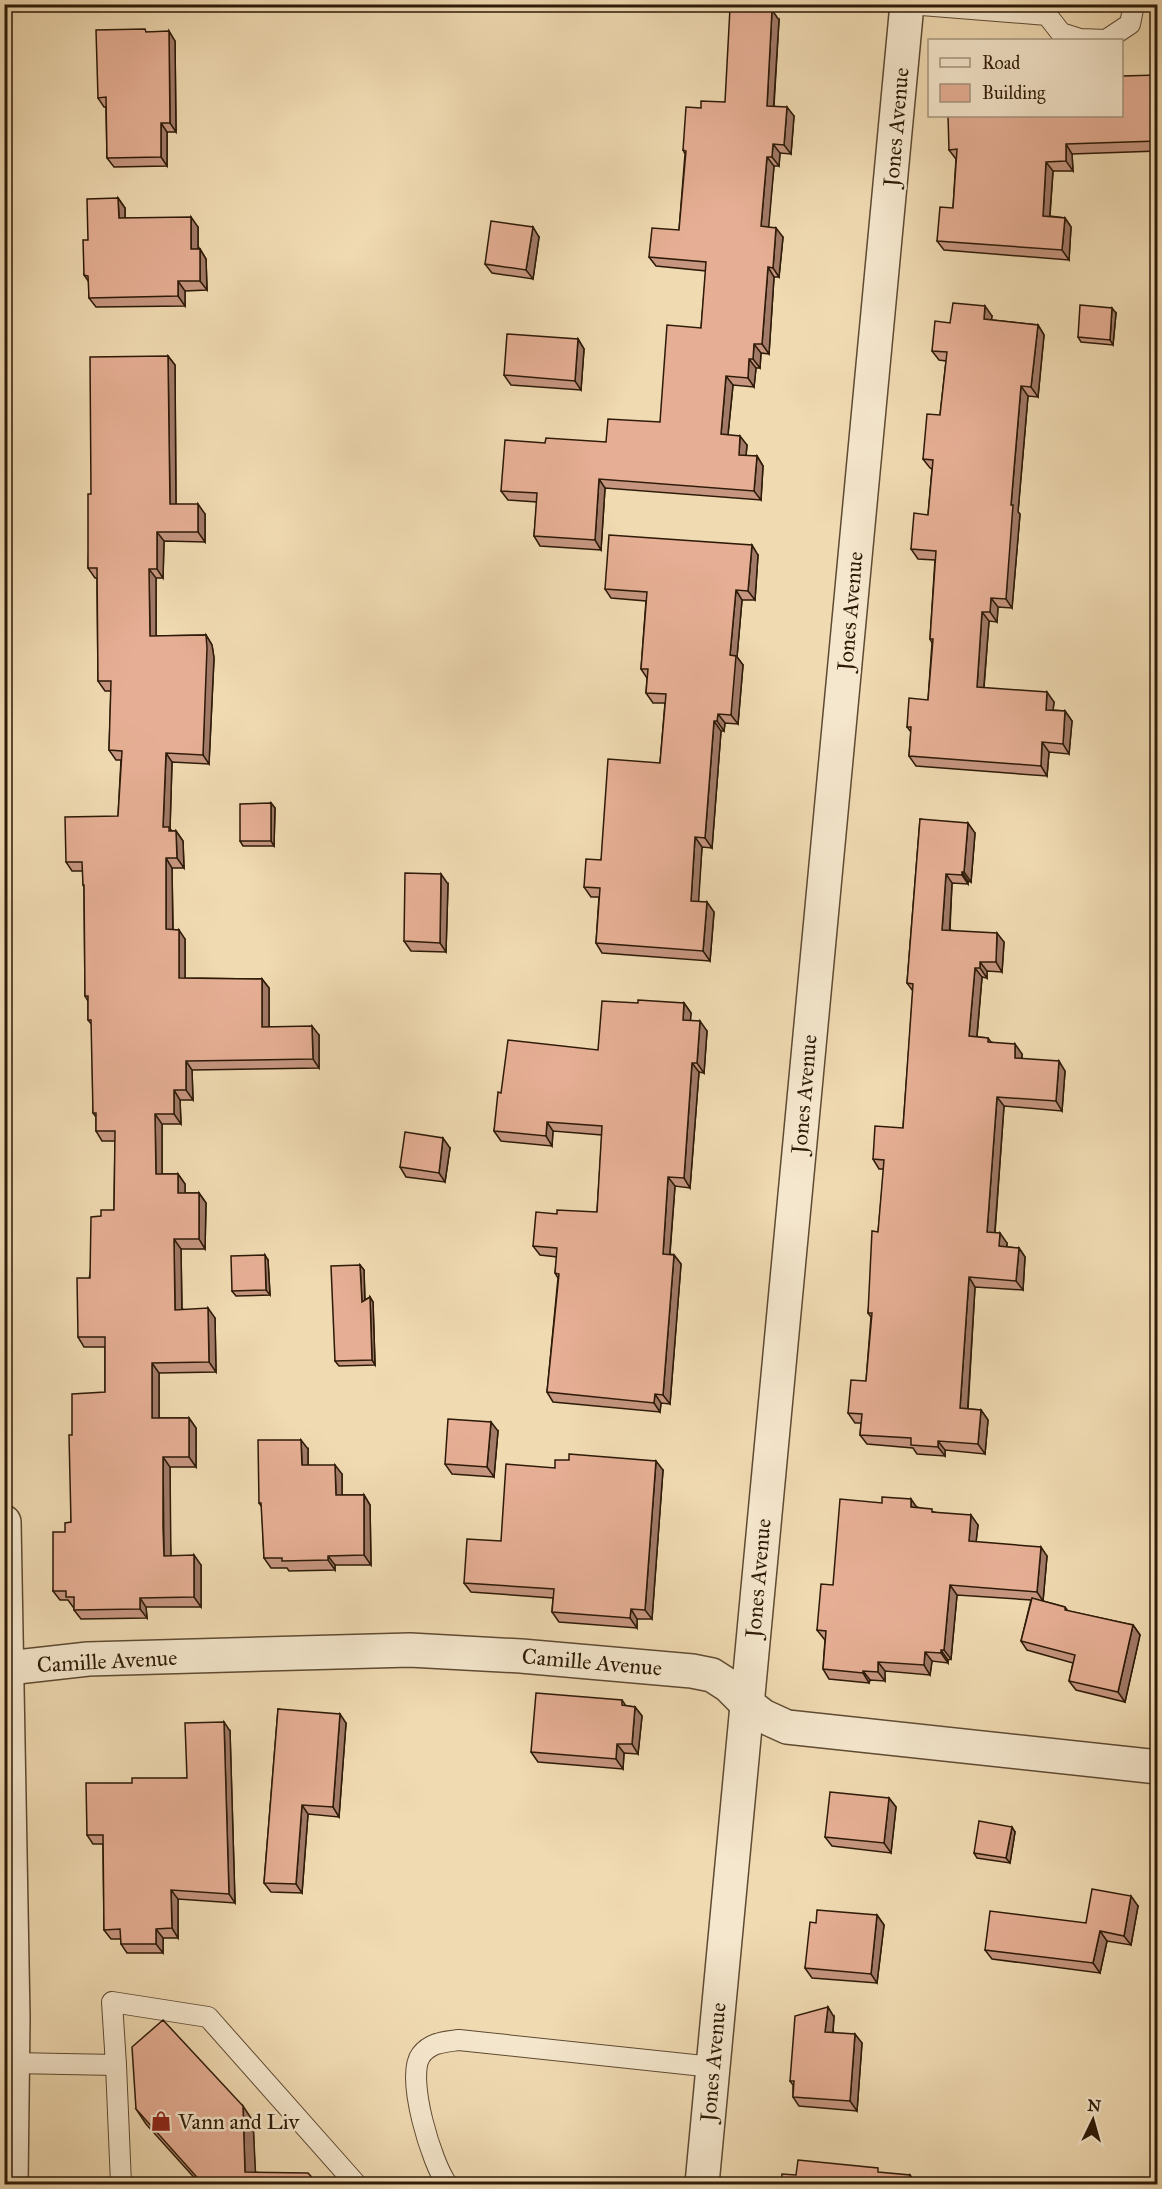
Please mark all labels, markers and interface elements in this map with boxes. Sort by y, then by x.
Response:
legend [928,39,1123,117]
text: Road [982,52,1020,74]
street label: Jones Avenue [877,66,915,190]
text: Building [982,82,1046,105]
street label: Jones Avenue [831,550,869,674]
street label: Jones Avenue [785,1033,823,1157]
street label: Jones Avenue [739,1517,777,1641]
street label: Camille Avenue [521,1642,663,1682]
street label: Camille Avenue [36,1644,178,1678]
street label: Jones Avenue [694,2001,732,2125]
north arrow [1063,2090,1123,2150]
text: N [1087,2095,1102,2116]
place label: Vann and Liv [177,2108,300,2135]
shop icon: Vann and Liv [149,2109,173,2133]

